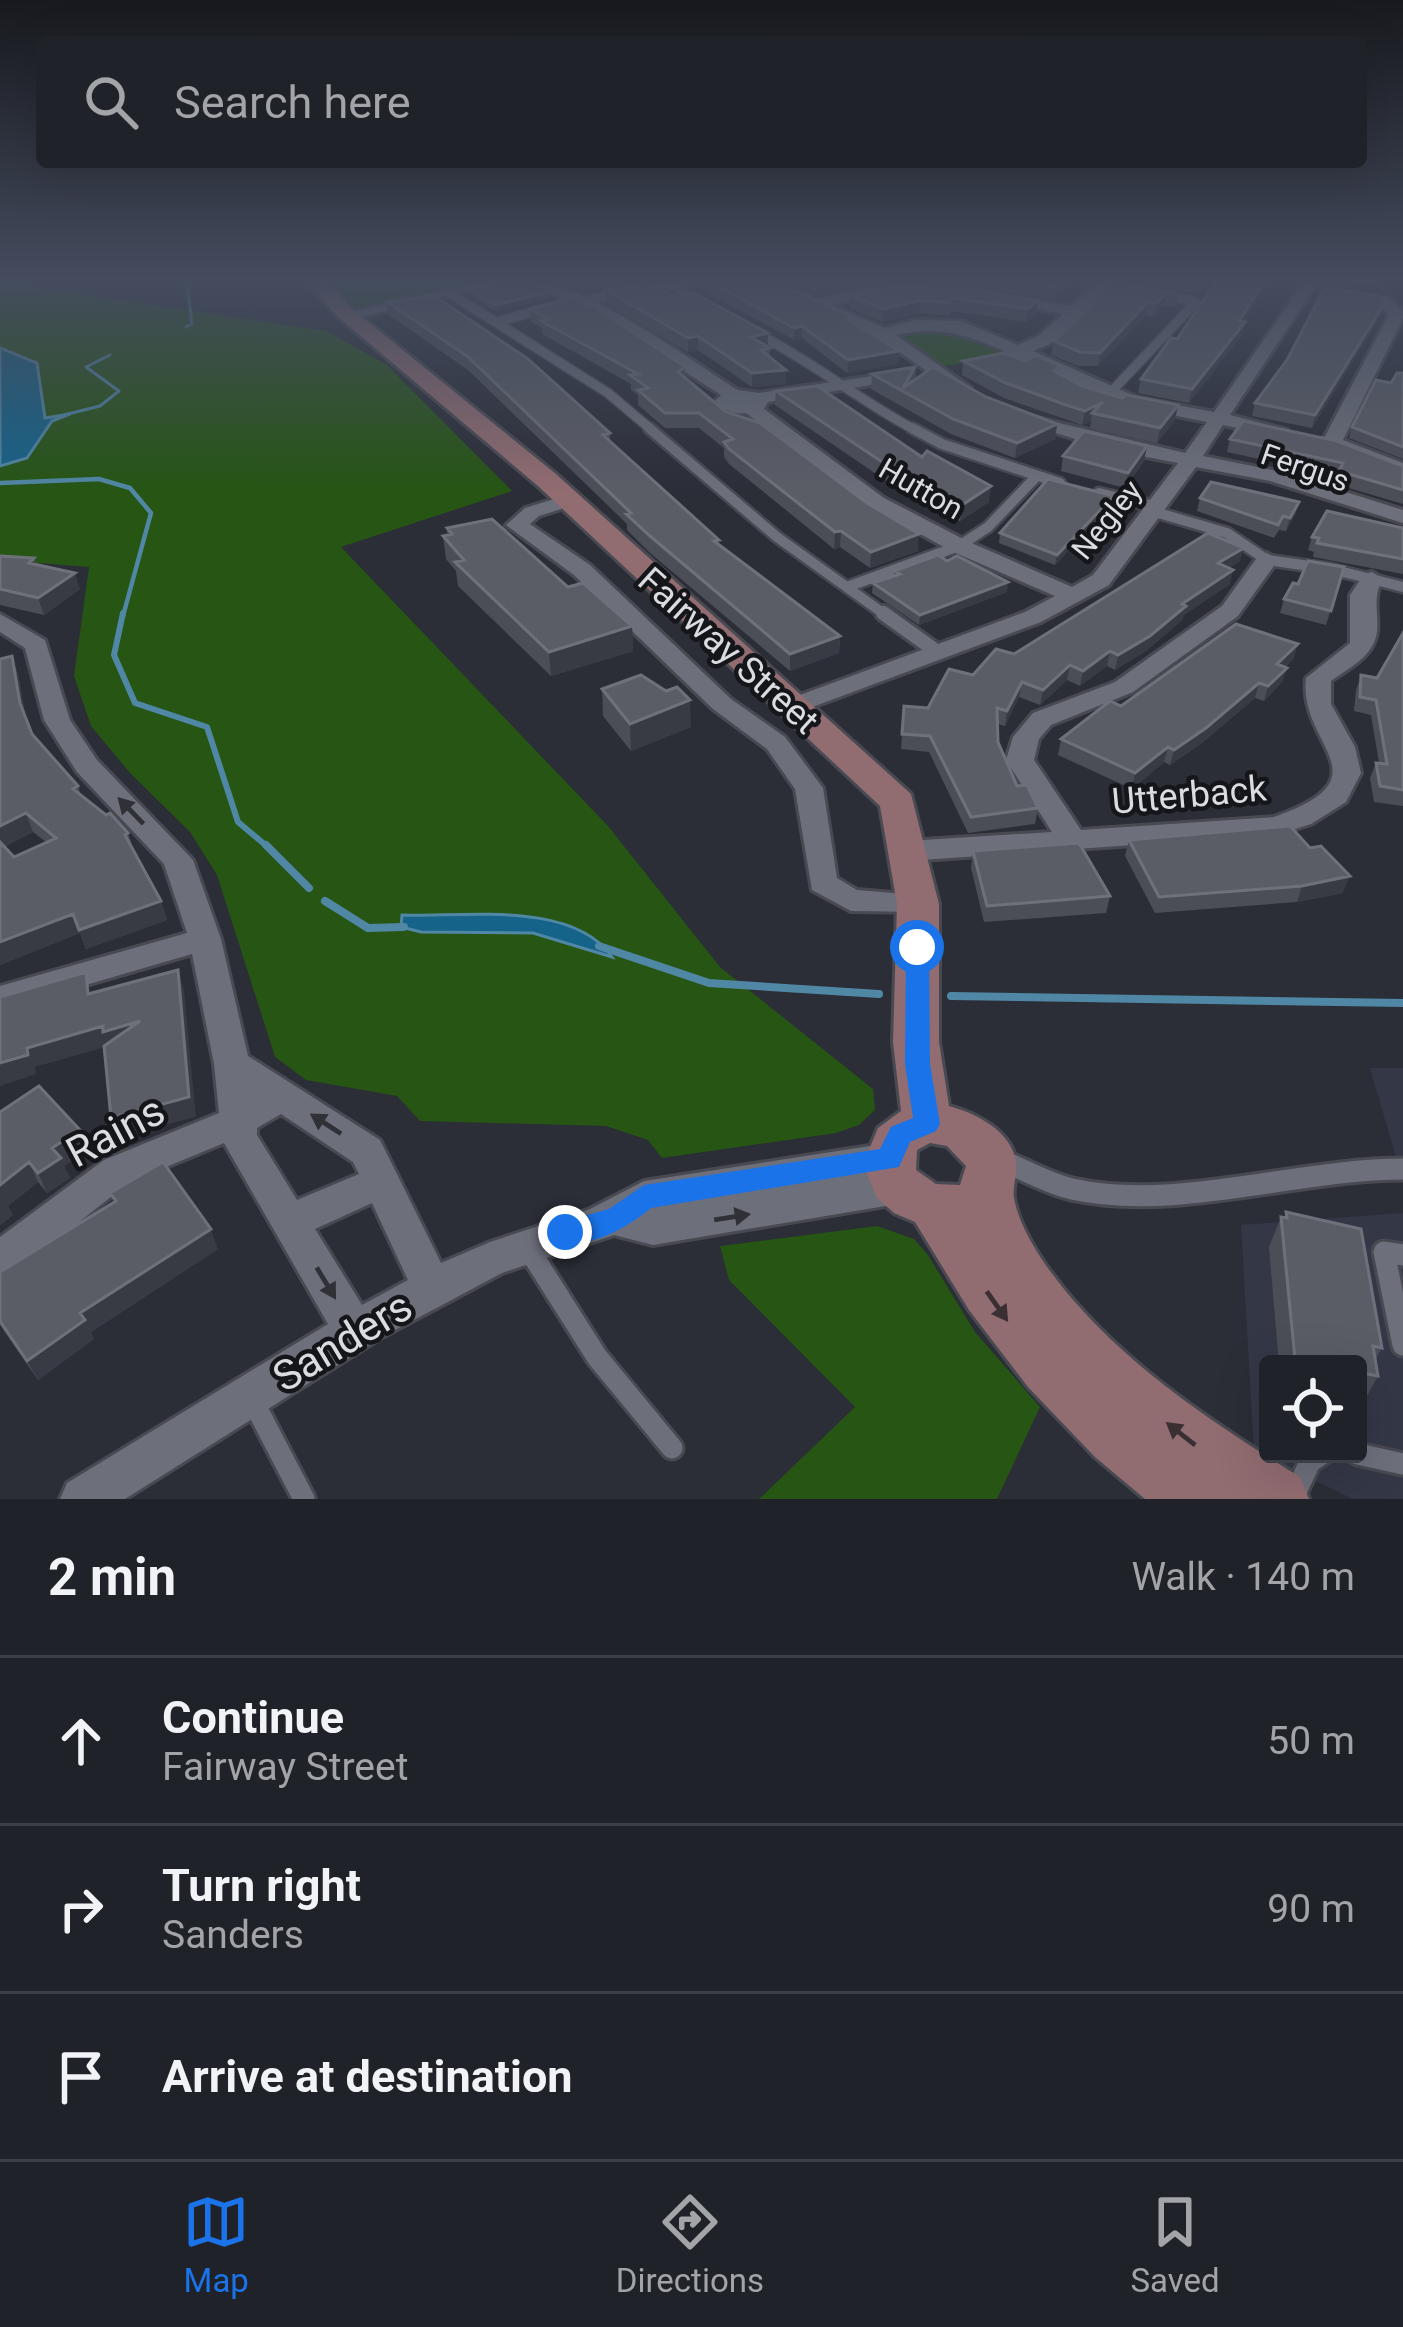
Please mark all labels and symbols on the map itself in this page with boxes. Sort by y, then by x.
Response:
street label: Fergus [1256,436,1354,499]
street label: Hutton [873,451,969,526]
street label: Negley [1064,473,1149,566]
street label: Fairway Street [630,559,827,742]
street label: Utterback [1110,767,1269,823]
one-way arrow [117,797,145,826]
route start [890,920,944,974]
street label: Rains [58,1085,173,1177]
one-way arrow [309,1114,342,1136]
route end [538,1205,592,1259]
one-way arrow [714,1207,752,1226]
one-way arrow [315,1266,336,1300]
street label: Sanders [264,1281,420,1402]
one-way arrow [985,1290,1008,1322]
one-way arrow [1165,1422,1196,1447]

